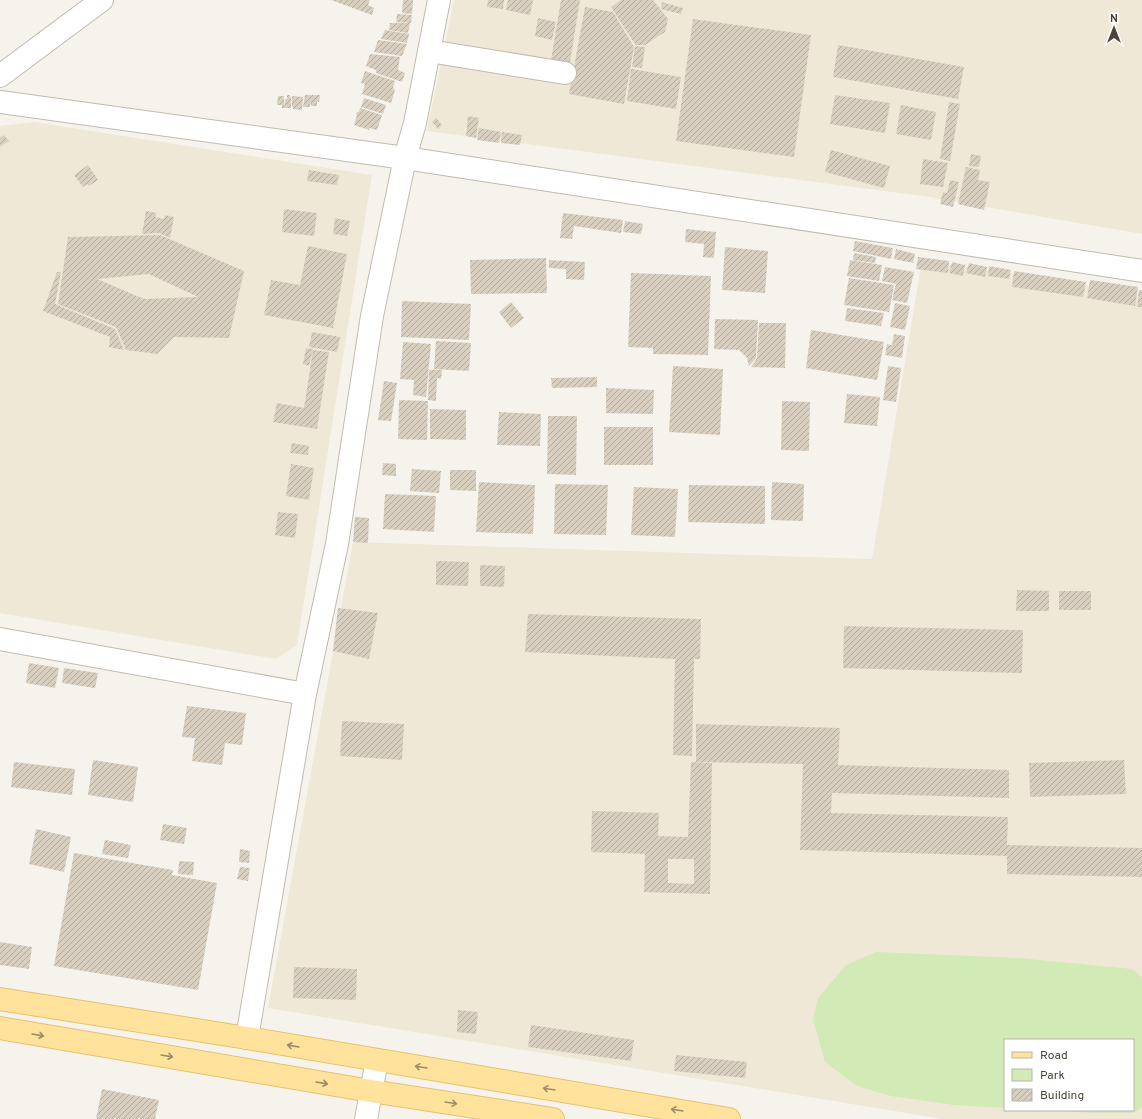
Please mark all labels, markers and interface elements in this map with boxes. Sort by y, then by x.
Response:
north arrow [1094,8,1134,48]
text: N [1110,12,1118,26]
one-way arrow [32,1031,45,1039]
legend [1004,1039,1134,1111]
one-way arrow [286,1042,299,1050]
text: Road [1040,1048,1068,1064]
one-way arrow [160,1053,173,1061]
one-way arrow [415,1063,428,1071]
text: Park [1040,1068,1065,1084]
one-way arrow [316,1079,329,1087]
one-way arrow [543,1085,556,1093]
text: Building [1040,1088,1084,1104]
one-way arrow [444,1099,457,1107]
one-way arrow [671,1106,684,1114]

